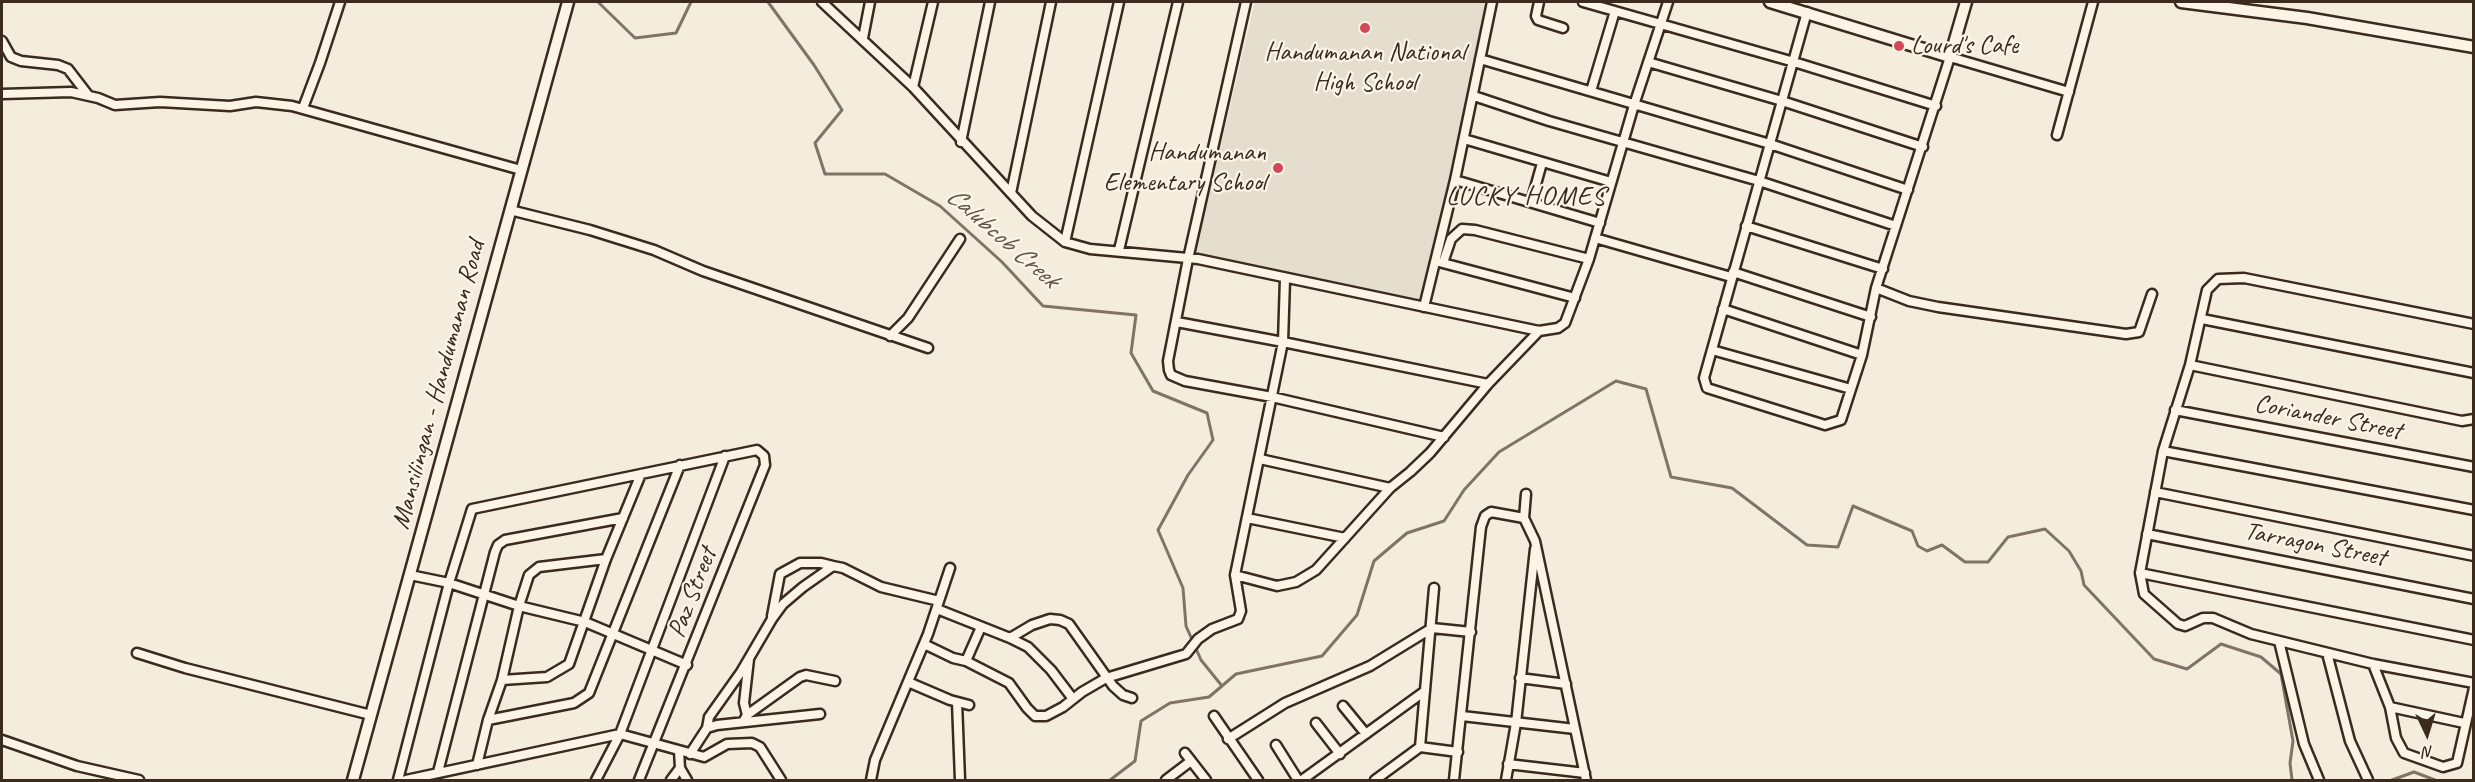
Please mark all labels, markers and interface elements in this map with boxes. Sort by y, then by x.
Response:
marker: Handumanan National High School [1358,21,1372,35]
place label: Lourd's Cafe [1911,30,2018,62]
place label: Handumanan National High School [1265,37,1465,98]
marker: Lourd's Cafe [1892,39,1906,53]
place label: Handumanan Elementary School [1104,137,1266,198]
marker: Handumanan Elementary School [1271,161,1285,175]
water label: Calubcob Creek [939,180,1065,296]
district label: LUCKY HOMES [1446,181,1606,213]
street label: Mansilingan - Handumanan Road [385,237,493,533]
street label: Coriander Street [2252,388,2404,448]
street label: Tarragon Street [2242,516,2388,574]
street label: Paz Street [662,544,724,642]
north arrow [2397,704,2457,764]
text: N [2423,742,2434,762]

